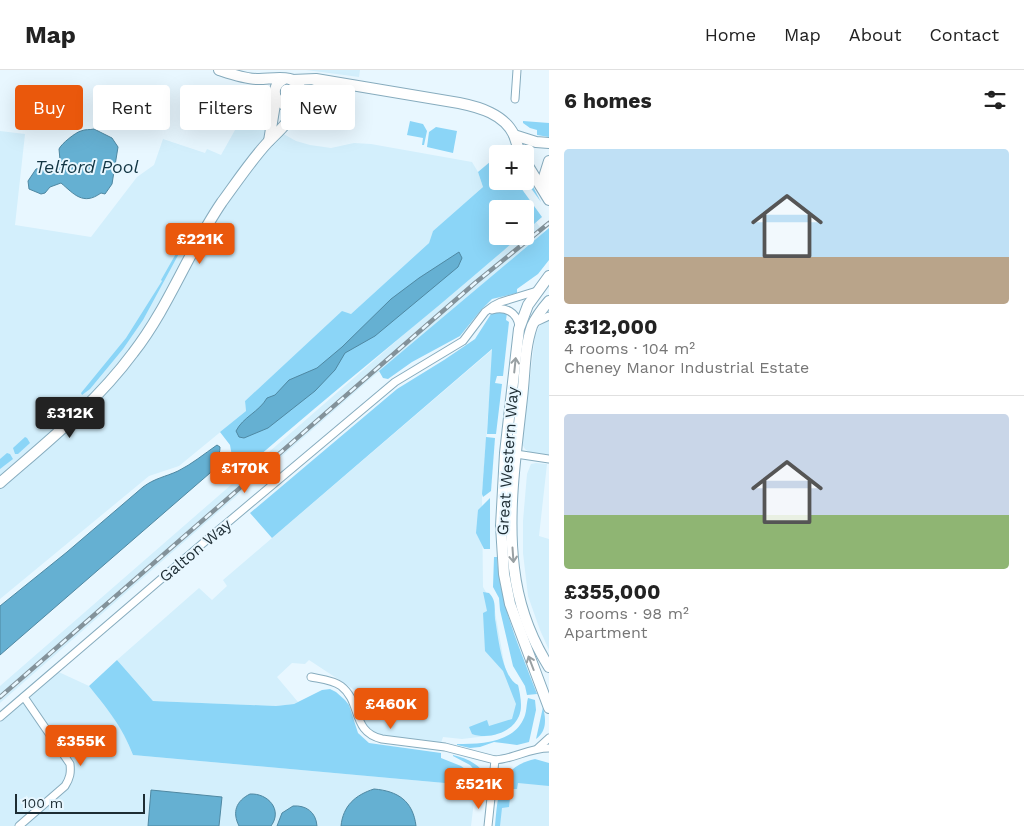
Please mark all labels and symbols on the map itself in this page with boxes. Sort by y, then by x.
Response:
water label: Telford Pool [35,156,139,177]
pin: £221K [165,222,235,265]
one-way arrow [510,358,520,374]
street label: Great Western Way [493,385,522,536]
pin: £312K [35,396,105,439]
pin: £170K [210,452,280,494]
street label: Galton Way [155,514,236,586]
one-way arrow [508,547,518,563]
one-way arrow [526,656,535,671]
pin: £460K [356,688,426,730]
pin: £355K [46,724,116,767]
pin: £521K [444,768,514,810]
scale bar [15,791,145,814]

